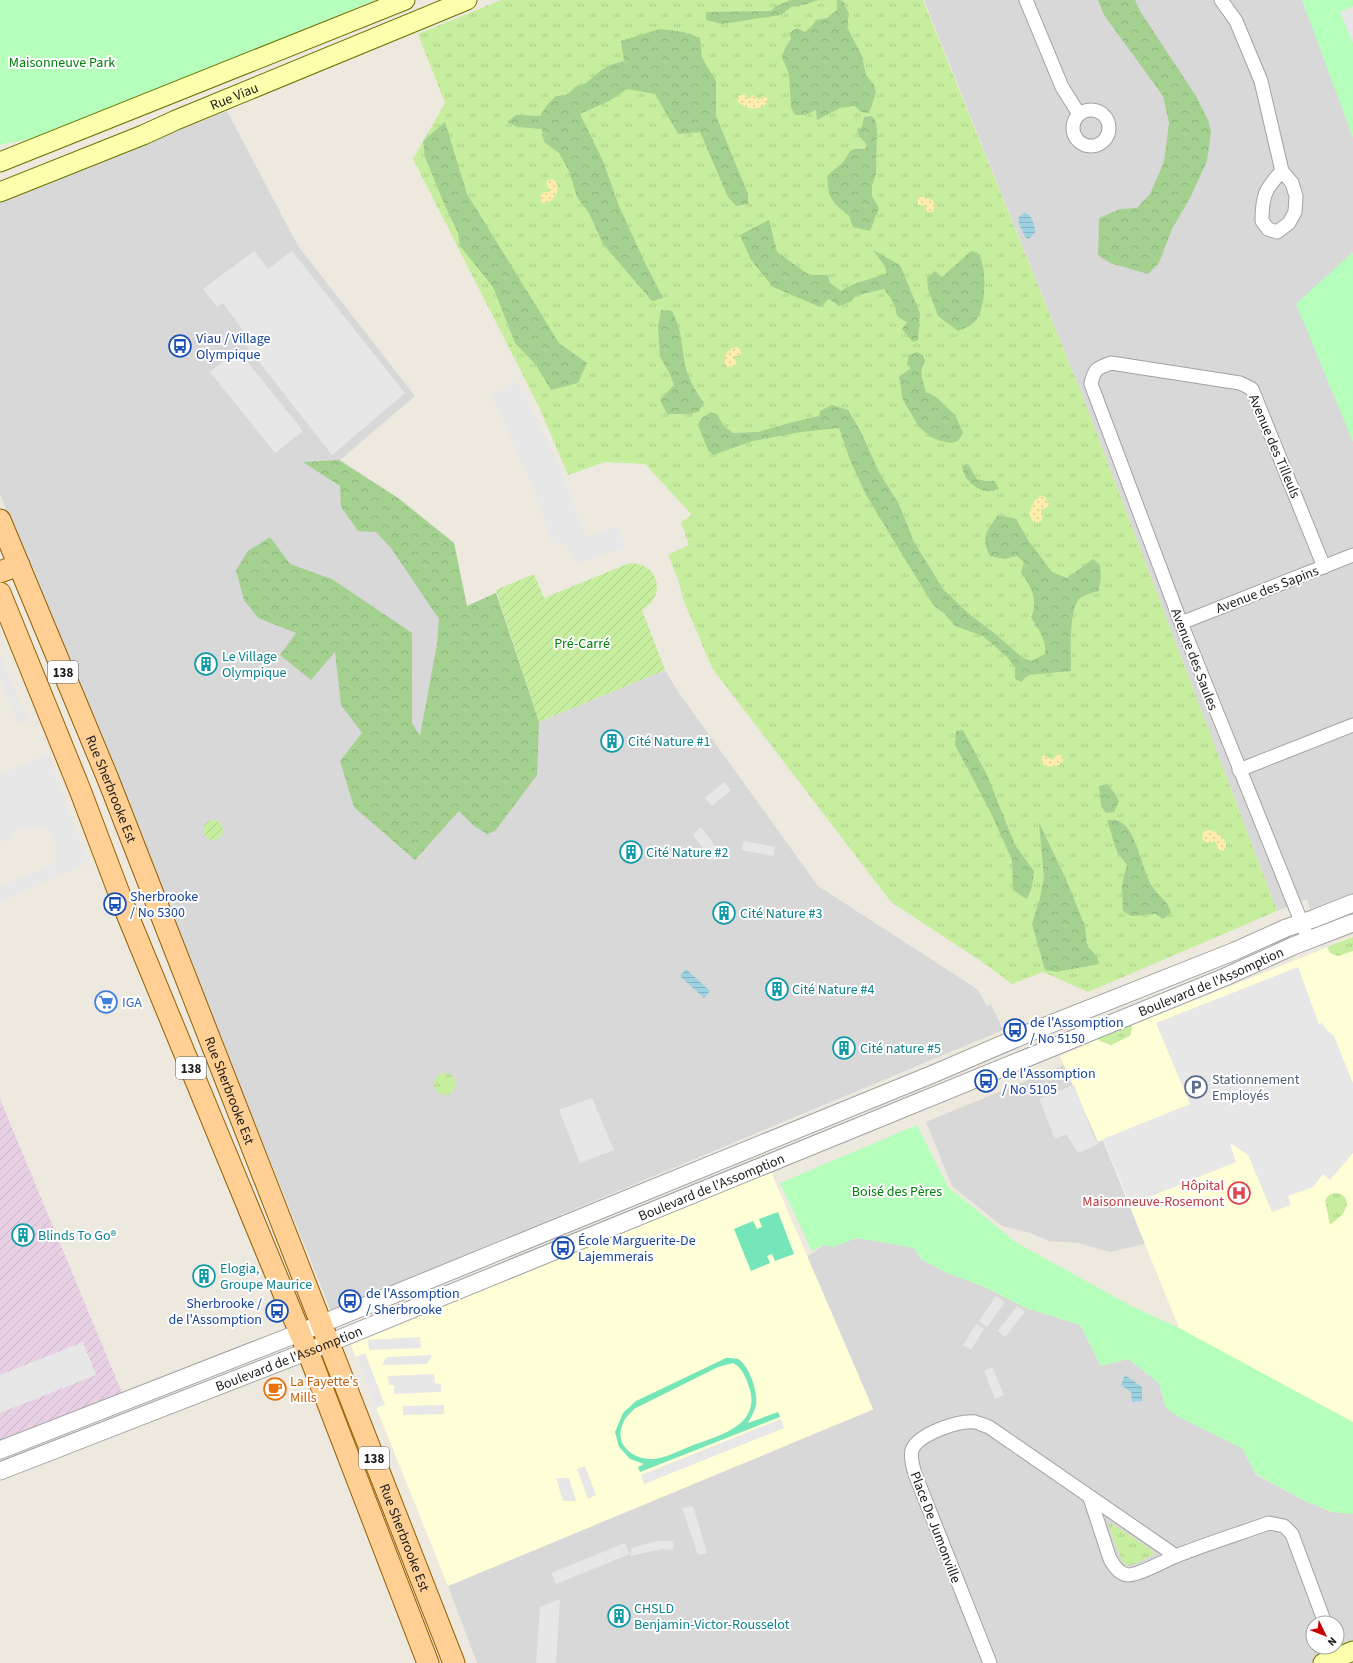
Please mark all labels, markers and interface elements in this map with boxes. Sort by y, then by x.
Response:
park label: Maisonneuve Park [9,53,115,73]
street label: Rue Viau [207,78,262,116]
place label: Viau / Village Olympique [196,329,271,365]
bus stop icon: Viau / Village Olympique [167,333,193,359]
street label: Avenue des Tilleuls [1243,391,1305,502]
street label: Avenue des Sapins [1213,561,1322,619]
street label: Avenue des Saules [1165,605,1223,713]
park label: Pré-Carré [554,634,610,654]
place label: Le Village Olympique [222,647,287,683]
building icon: Le Village Olympique [193,651,219,677]
road number: 138 [48,661,78,683]
building icon: Cité Nature #1 [599,728,625,754]
street label: Rue Sherbrooke Est [80,732,141,846]
place label: Cité Nature #1 [628,732,710,752]
building icon: Cité Nature #2 [618,839,644,865]
place label: Cité Nature #2 [646,843,728,863]
place label: Sherbrooke / No 5300 [130,887,198,923]
bus stop icon: Sherbrooke / No 5300 [102,891,128,917]
building icon: Cité Nature #3 [711,900,737,926]
place label: Cité Nature #3 [740,904,822,924]
street label: Boulevard de l'Assomption [1135,943,1287,1022]
building icon: Cité Nature #4 [764,976,790,1002]
place label: Cité Nature #4 [792,980,874,1000]
supermarket icon: IGA [93,989,119,1015]
place label: IGA [122,993,142,1013]
place label: de l'Assomption / No 5150 [1030,1013,1124,1049]
bus stop icon: de l'Assomption / No 5150 [1002,1017,1028,1043]
street label: Rue Sherbrooke Est [199,1034,259,1148]
building icon: Cité nature #5 [831,1035,857,1061]
place label: Cité nature #5 [860,1039,941,1059]
road number: 138 [176,1057,206,1079]
place label: de l'Assomption / No 5105 [1002,1064,1096,1100]
bus stop icon: de l'Assomption / No 5105 [973,1068,999,1094]
place label: Stationnement Employés [1212,1070,1300,1106]
parking icon: Stationnement Employés [1183,1074,1209,1100]
street label: Boulevard de l'Assomption [636,1149,788,1227]
place label: Hôpital Maisonneuve-Rosemont [1082,1176,1224,1212]
hospital icon: Hôpital Maisonneuve-Rosemont [1226,1180,1252,1206]
park label: Boisé des Pères [852,1182,942,1202]
building icon: Blinds To Go® [10,1222,36,1248]
place label: Blinds To Go® [38,1226,116,1246]
place label: École Marguerite-De Lajemmerais [578,1231,696,1267]
bus stop icon: École Marguerite-De Lajemmerais [550,1235,576,1261]
place label: Elogia, Groupe Maurice [220,1259,312,1295]
building icon: Elogia, Groupe Maurice [191,1263,217,1289]
place label: de l'Assomption / Sherbrooke [366,1284,460,1320]
bus stop icon: de l'Assomption / Sherbrooke [337,1288,363,1314]
place label: Sherbrooke / de l'Assomption [168,1294,262,1330]
bus stop icon: Sherbrooke / de l'Assomption [264,1298,290,1324]
street label: Boulevard de l'Assomption [213,1321,366,1397]
place label: La Fayette's Mills [290,1372,359,1408]
cafe icon: La Fayette's Mills [262,1376,288,1402]
road number: 138 [359,1447,389,1469]
street label: Place De Jumonville [905,1469,966,1586]
street label: Rue Sherbrooke Est [374,1481,434,1595]
place label: CHSLD Benjamin-Victor-Rousselot [634,1599,790,1635]
building icon: CHSLD Benjamin-Victor-Rousselot [606,1603,632,1629]
north arrow [1305,1615,1345,1655]
text: N [1324,1634,1340,1649]

